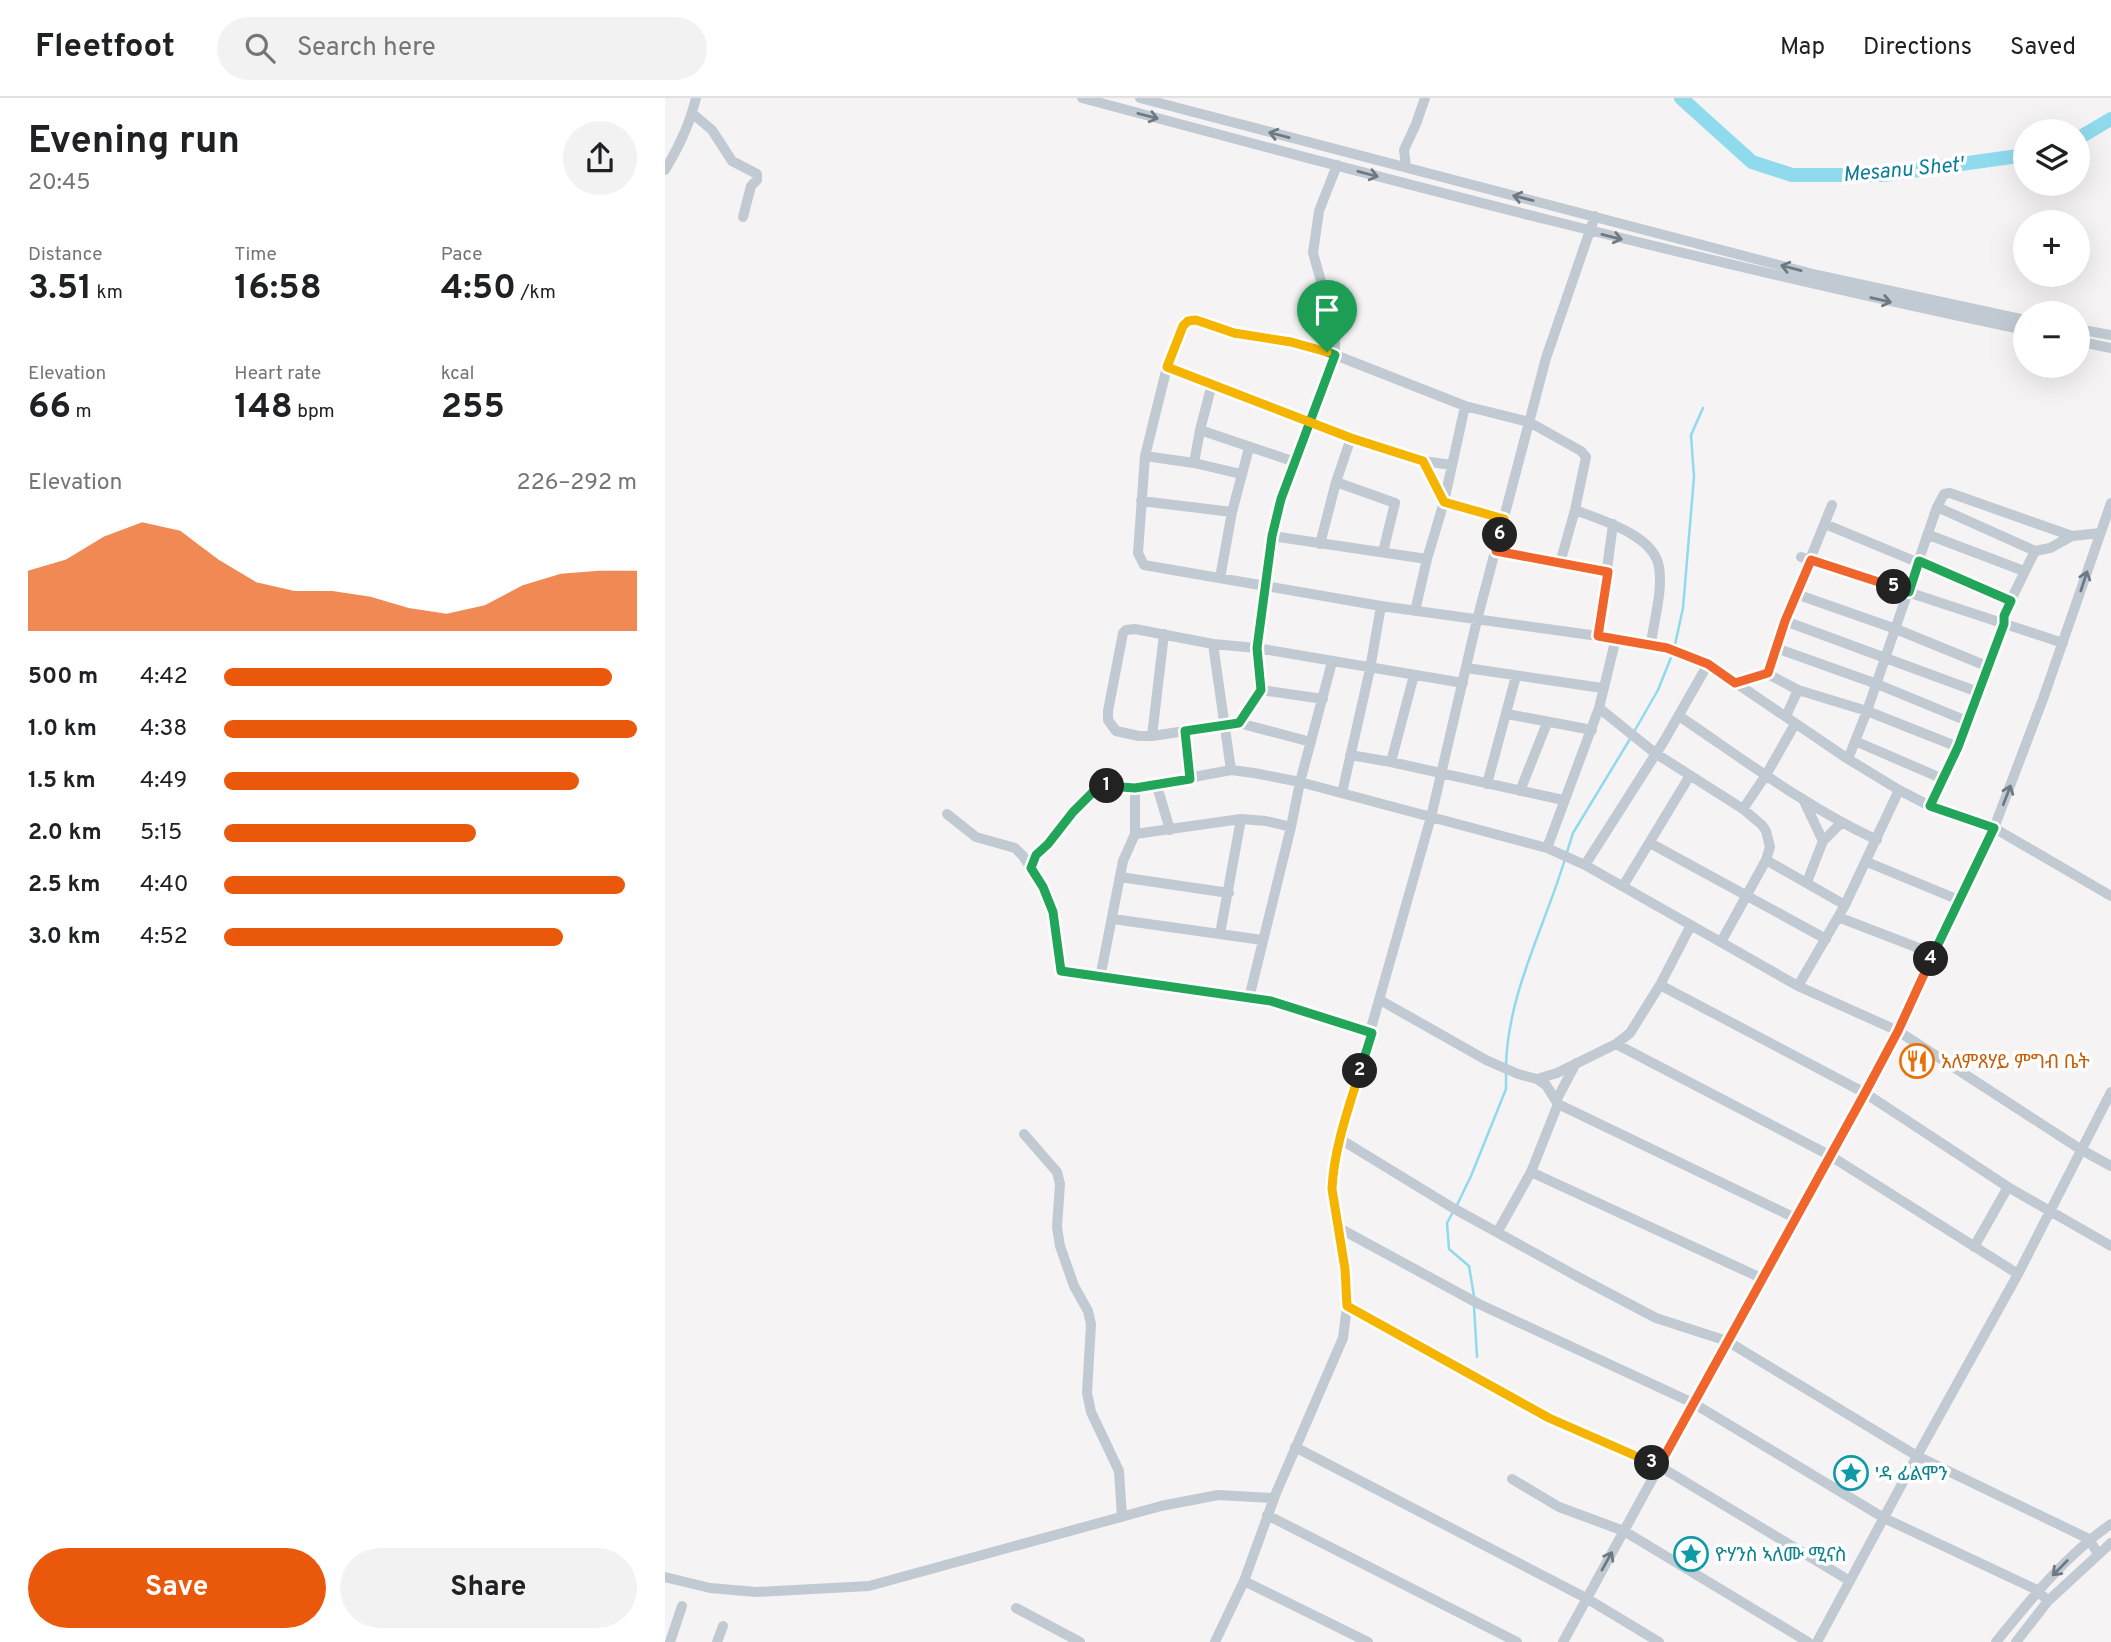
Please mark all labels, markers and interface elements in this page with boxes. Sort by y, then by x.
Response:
search box [217,17,707,80]
text: Fleetfoot [35,27,175,69]
icon: search [241,29,279,67]
text: Search here [297,32,436,65]
text: Map [1780,33,1825,63]
text: Directions [1863,33,1972,63]
text: Saved [2010,33,2076,63]
one-way arrow [1136,110,1159,123]
text: Evening run [28,118,240,167]
map controls [2013,119,2090,378]
button: layers [2013,119,2090,196]
button: share [563,121,637,195]
one-way arrow [1269,127,1291,140]
water label: Mesanu Shet' [1842,152,1966,189]
one-way arrow [1356,168,1379,181]
text: 20:45 [28,169,91,198]
one-way arrow [1513,190,1535,203]
button: + [2013,210,2090,287]
one-way arrow [1600,230,1623,244]
text: Distance [28,243,103,267]
text: Time [234,243,277,267]
text: Pace [441,243,482,267]
one-way arrow [1780,261,1803,274]
text: 3.51 [28,267,92,311]
text: 16:58 [234,267,322,311]
text: 4:50 [441,267,516,311]
pin [1297,280,1357,352]
text: km [92,281,123,305]
text: /km [516,281,556,305]
icon: arrive [1308,291,1346,329]
one-way arrow [1869,294,1892,308]
button: − [2013,301,2090,378]
text: Elevation [28,362,106,386]
text: Heart rate [234,362,321,386]
text: kcal [441,362,474,386]
text: 66 [28,386,71,430]
text: 148 [234,386,293,430]
text: 255 [441,386,505,430]
text: m [71,400,92,424]
text: bpm [293,400,335,424]
text: Elevation [28,469,123,498]
text: 226–292 m [517,469,637,498]
pin: 6 [1483,518,1517,552]
text: 6 [1494,522,1505,546]
pin: 5 [1877,570,1911,604]
one-way arrow [2079,570,2091,592]
text: 5 [1888,574,1899,598]
text: 500 m [28,663,98,692]
text: 4:42 [140,663,188,692]
text: 1.0 km [28,715,97,744]
text: 4:38 [140,715,187,744]
text: 1.5 km [28,767,96,796]
text: 4:49 [140,767,187,796]
pin: 1 [1089,768,1125,804]
text: 1 [1103,773,1110,797]
one-way arrow [2001,784,2014,806]
text: 2.0 km [28,819,102,848]
text: 5:15 [140,819,182,848]
text: 2.5 km [28,871,101,900]
text: 4:40 [140,871,189,900]
text: 3.0 km [28,923,101,952]
text: 4:52 [140,923,188,952]
pin: 4 [1913,942,1949,976]
text: 4 [1924,946,1937,970]
restaurant icon: አለምጸሃይ ምግብ ቤት [1898,1042,1936,1080]
place label: አለምጸሃይ ምግብ ቤት [1941,1051,2090,1075]
pin: 2 [1343,1054,1377,1088]
text: 2 [1354,1058,1365,1082]
pin: 3 [1635,1446,1669,1480]
text: 3 [1646,1450,1657,1474]
place icon: 'ዳ ፊልሞን [1832,1454,1870,1492]
place label: 'ዳ ፊልሞን [1875,1463,1948,1487]
place icon: ዮሃንስ ኣለሙ ሚናስ [1672,1535,1710,1573]
place label: ዮሃንስ ኣለሙ ሚናስ [1715,1544,1847,1568]
button: Save [28,1548,326,1628]
button: Share [340,1548,637,1628]
one-way arrow [1600,1551,1614,1571]
one-way arrow [2051,1560,2068,1577]

